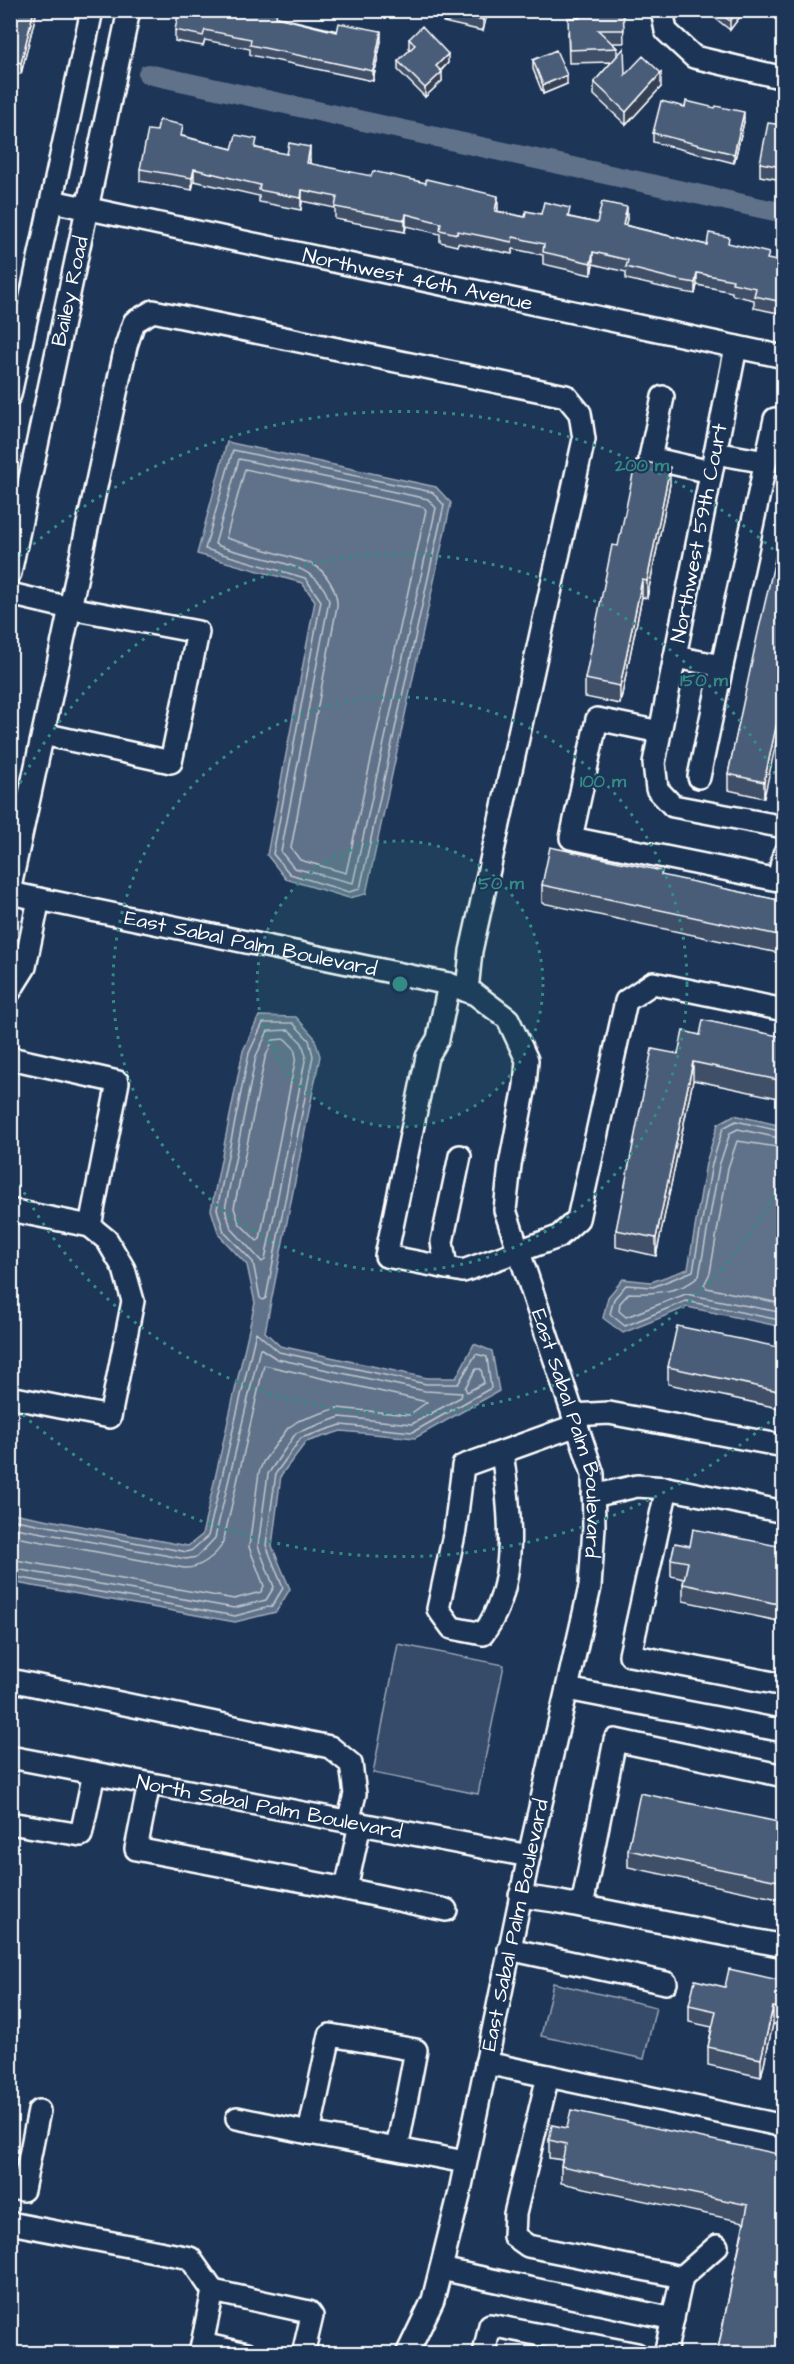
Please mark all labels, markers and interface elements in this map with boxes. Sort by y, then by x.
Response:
street label: Bailey Road [44,233,95,349]
street label: Northwest 46th Avenue [300,240,535,318]
street label: Northwest 59th Court [664,420,735,645]
text: 200 m [614,453,670,478]
text: 150 m [680,668,729,693]
text: 100 m [580,769,627,794]
text: 50 m [478,871,525,896]
street label: East Sabal Palm Boulevard [122,903,380,983]
centre of rings [390,974,410,994]
street label: East Sabal Palm Boulevard [524,1305,609,1559]
street label: North Sabal Palm Boulevard [134,1767,405,1846]
street label: East Sabal Palm Boulevard [474,1796,556,2054]

